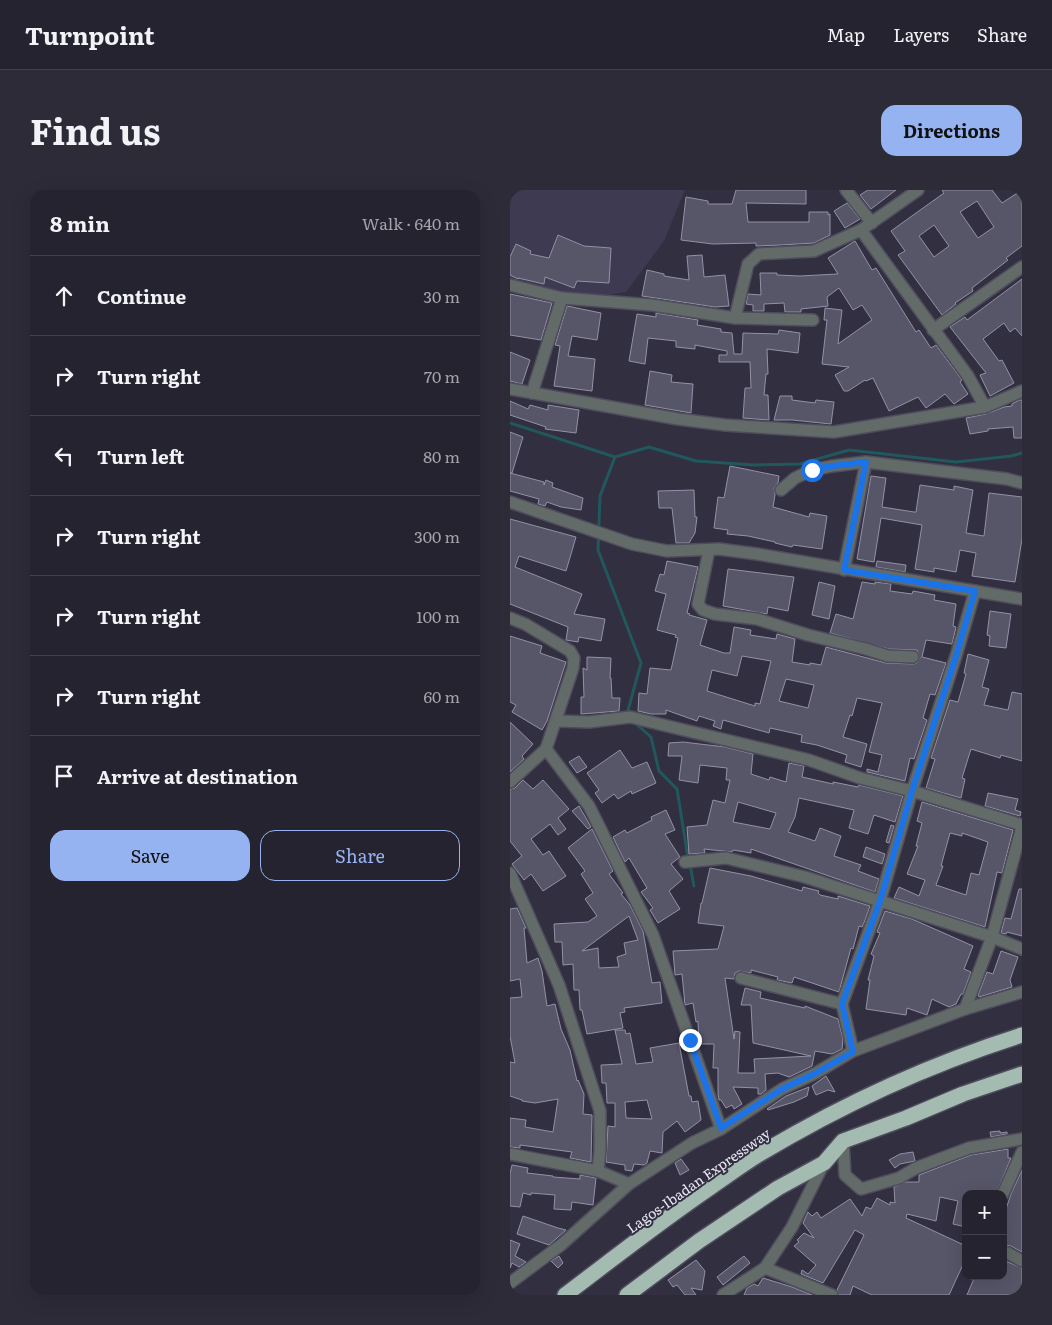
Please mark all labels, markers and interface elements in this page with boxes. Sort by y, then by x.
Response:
text: Turnpoint [25,17,155,52]
text: Map [827,21,865,48]
text: Layers [893,21,949,48]
text: Share [977,21,1027,48]
text: Find us [30,104,160,156]
button: Directions [881,105,1022,156]
text: 8 min [50,207,110,238]
text: Walk · 640 m [362,211,460,235]
icon: ahead [50,282,78,310]
text: Continue [97,282,186,310]
text: 30 m [423,284,460,308]
icon: right [50,362,78,390]
text: Turn right [97,362,201,390]
text: 70 m [424,364,460,388]
icon: left [50,442,78,470]
text: Turn left [97,442,184,470]
text: 80 m [423,444,460,468]
route start [801,459,824,482]
icon: right [50,522,78,550]
text: Turn right [97,522,201,550]
text: 300 m [414,524,460,548]
icon: right [50,602,78,630]
text: Turn right [97,602,201,630]
text: 100 m [416,604,460,628]
icon: right [50,682,78,710]
text: Turn right [97,682,201,710]
text: 60 m [423,684,460,708]
icon: arrive [50,762,78,790]
text: Arrive at destination [97,762,298,790]
button: Save [50,830,250,881]
button: Share [260,830,460,881]
route end [679,1029,702,1052]
street label: Lagos-Ibadan Expressway [622,1122,775,1237]
map controls [962,1190,1007,1280]
button: + [962,1190,1007,1235]
button: − [962,1235,1007,1280]

